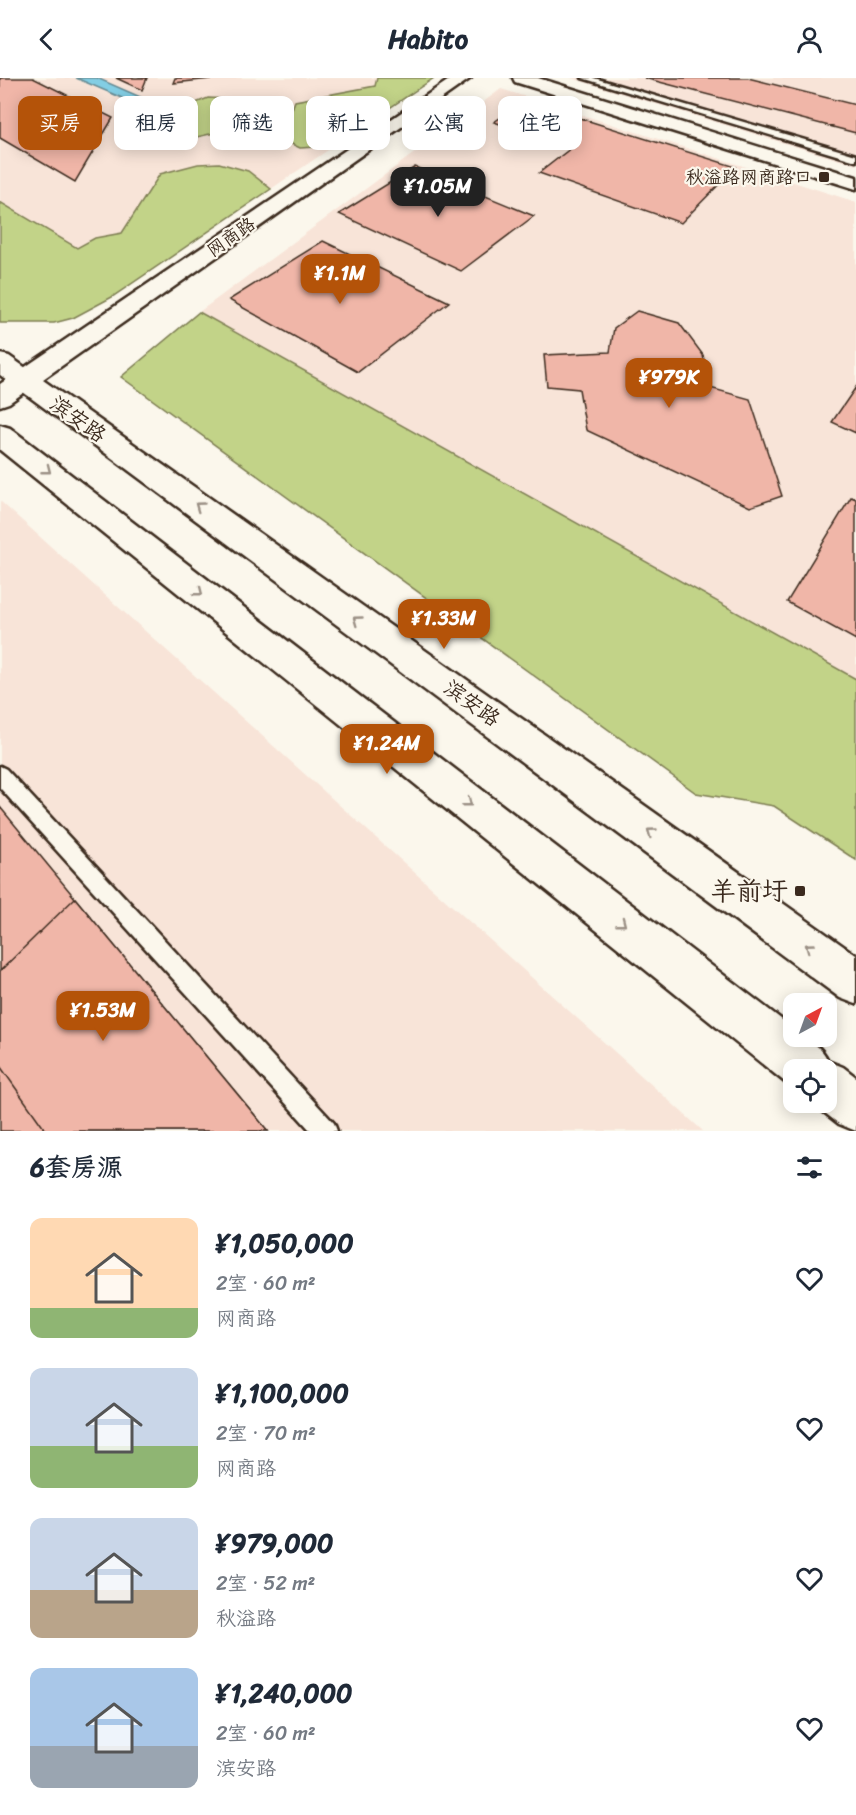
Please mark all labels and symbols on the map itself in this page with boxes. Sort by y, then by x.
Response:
place label: 秋溢路网商路口 [686,161,812,193]
pin: ¥1.05M [389,167,487,218]
marker: 秋溢路网商路口 [817,170,831,184]
street label: 网商路 [200,208,262,266]
pin: ¥1.1M [298,254,382,305]
pin: ¥979K [627,358,711,409]
street label: 滨安路 [41,385,115,453]
one-way arrow [40,463,51,474]
one-way arrow [194,502,205,513]
one-way arrow [193,584,204,595]
pin: ¥1.33M [395,599,493,650]
one-way arrow [352,616,363,627]
street label: 滨安路 [435,669,509,737]
pin: ¥1.24M [338,724,436,775]
one-way arrow [461,796,472,807]
one-way arrow [647,829,658,840]
place label: 羊前圩 [710,868,788,914]
marker: 羊前圩 [793,884,807,898]
one-way arrow [615,916,626,927]
one-way arrow [804,944,815,955]
pin: ¥1.53M [54,991,152,1042]
north arrow [783,993,837,1047]

